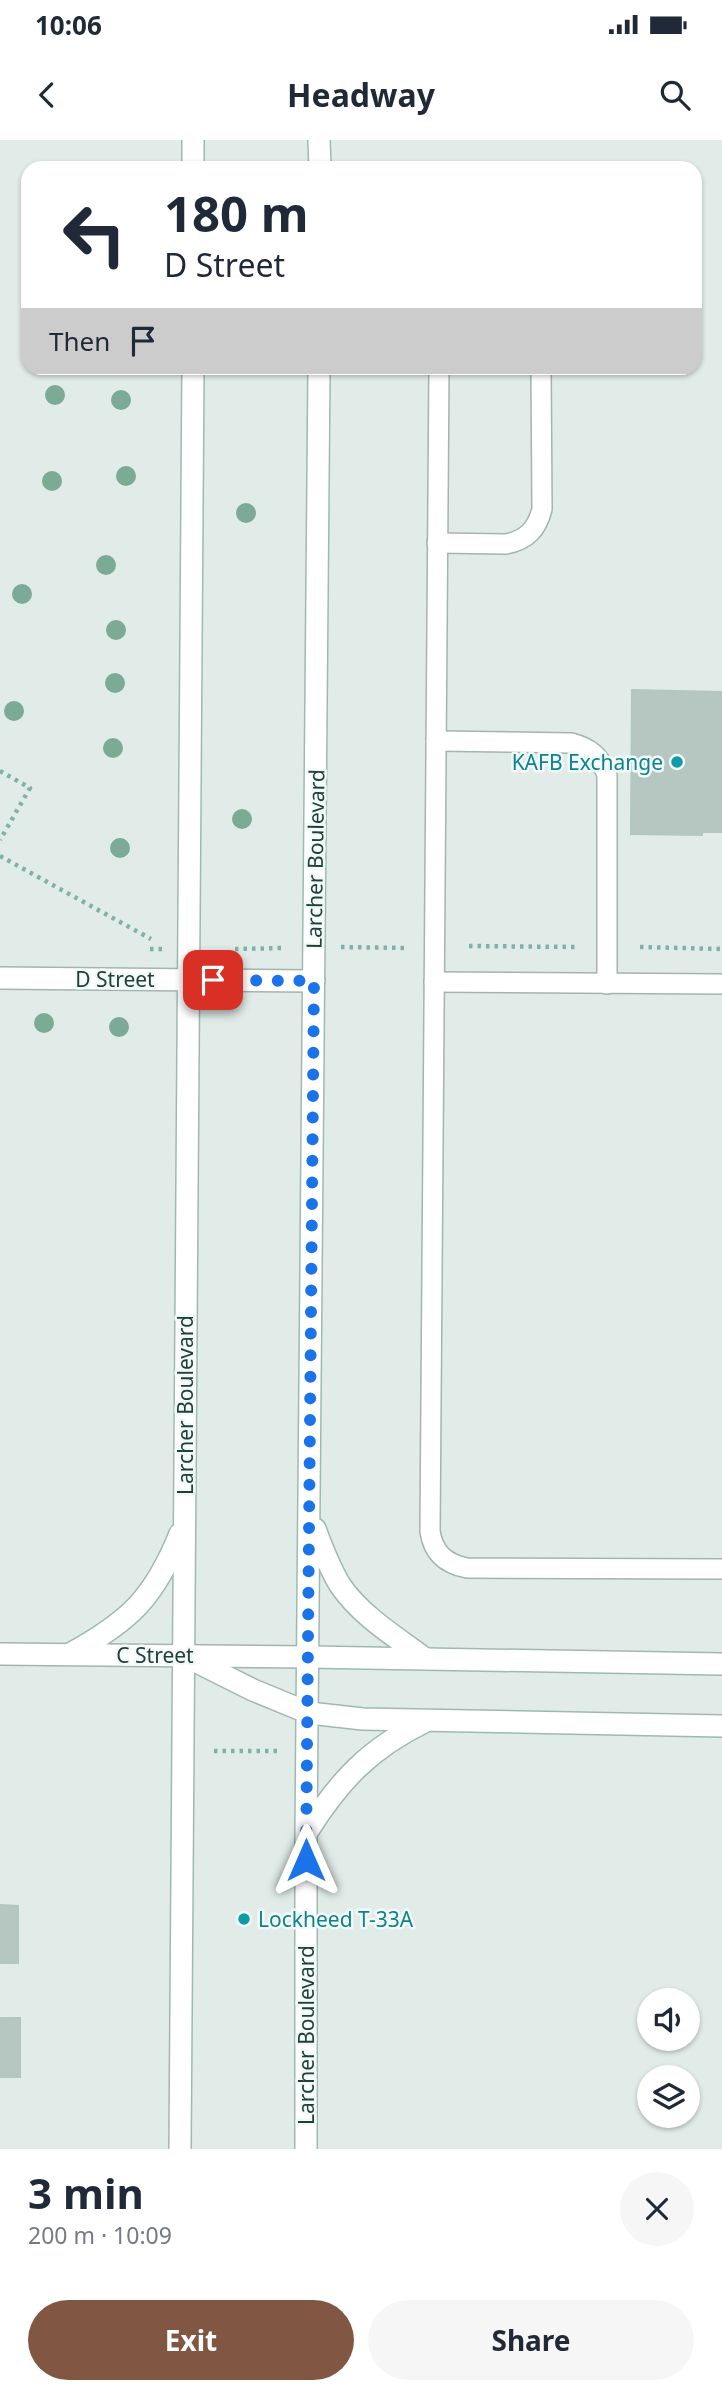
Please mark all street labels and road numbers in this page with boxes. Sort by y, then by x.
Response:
street label: Larcher Boulevard [299,769,331,949]
street label: D Street [75,965,155,993]
street label: Larcher Boulevard [171,1315,199,1495]
street label: C Street [116,1641,194,1669]
street label: Larcher Boulevard [292,1945,320,2125]

